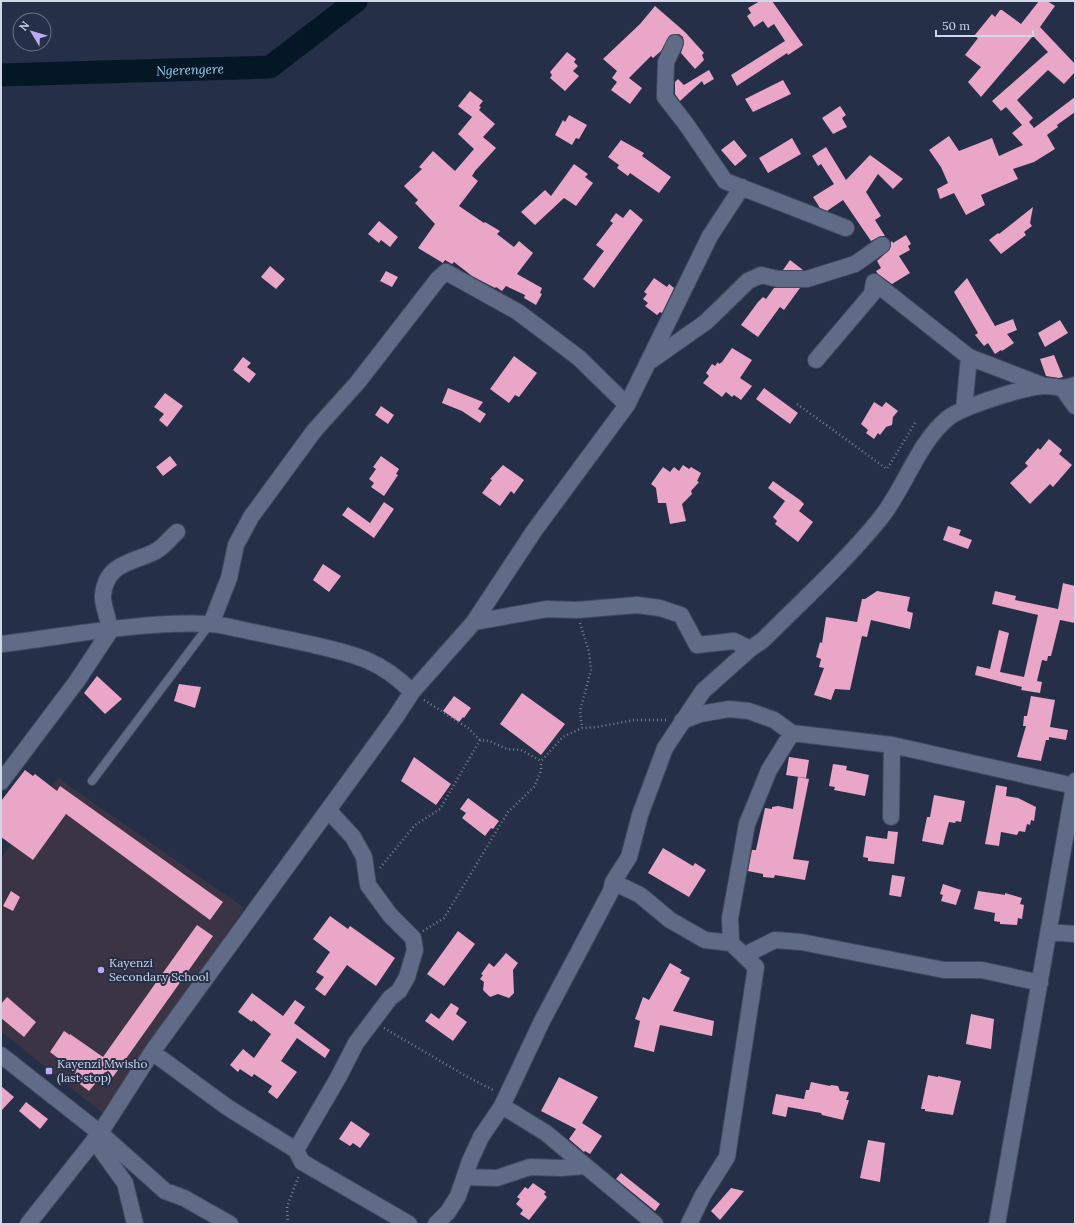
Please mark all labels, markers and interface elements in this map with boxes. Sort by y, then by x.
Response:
north arrow [12,12,52,52]
scale bar [936,12,1033,38]
text: N [16,18,33,34]
text: 50 m [942,18,970,33]
water label: Ngerengere [156,60,224,79]
place label: Kayenzi Secondary School [109,955,209,984]
marker: Kayenzi Secondary School [96,965,106,975]
place label: Kayenzi Mwisho (last stop) [57,1056,148,1086]
marker: Kayenzi Mwisho (last stop) [44,1066,54,1076]

